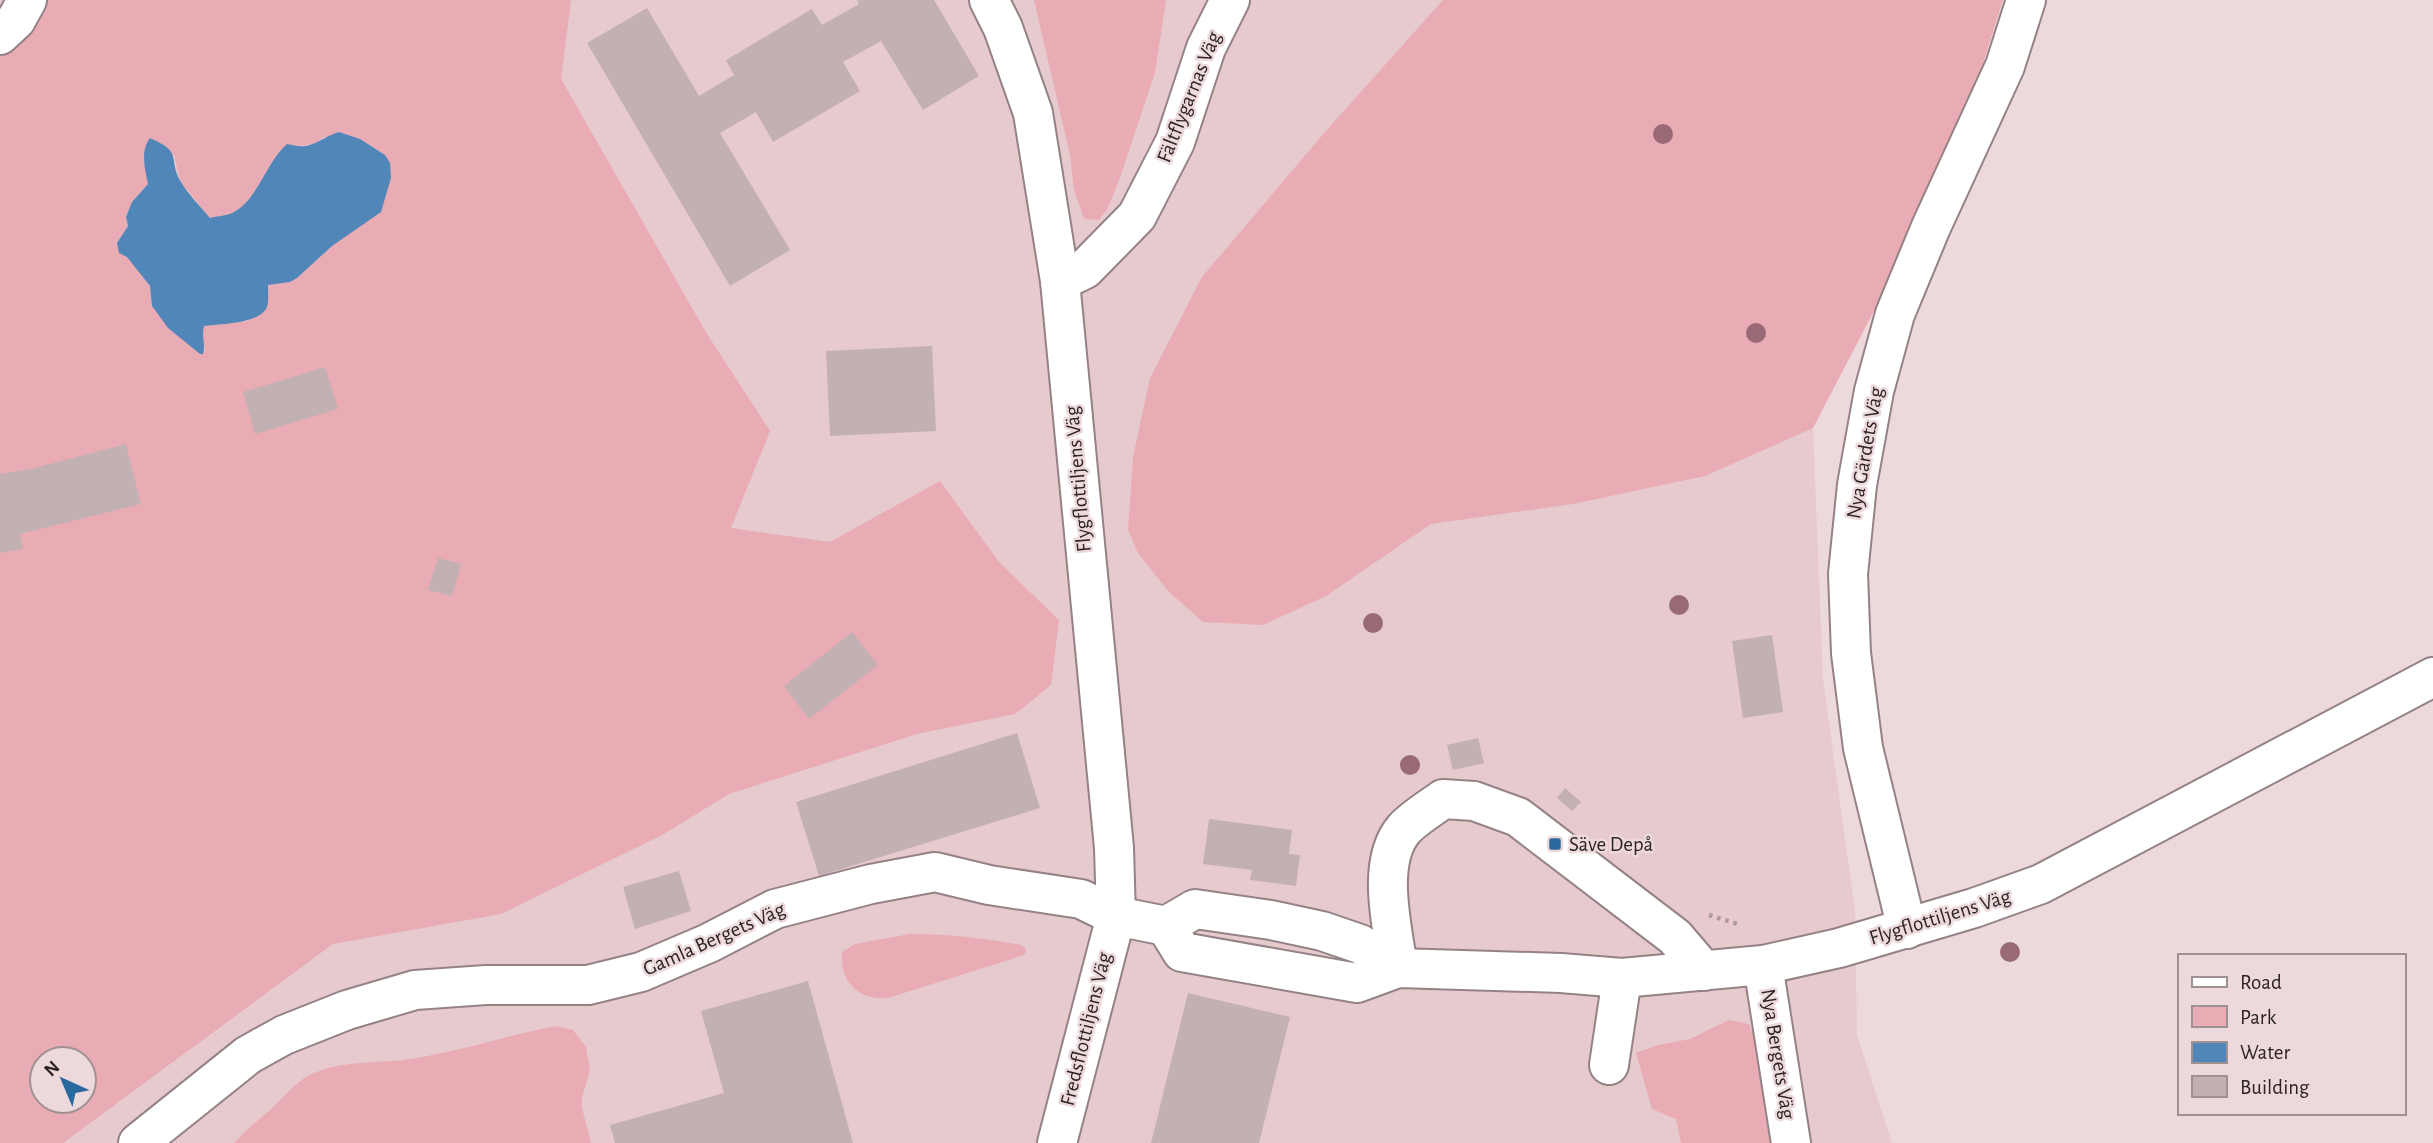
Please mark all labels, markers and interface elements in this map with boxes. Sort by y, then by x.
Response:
street label: Fältflygarnas Väg [1153,28,1225,165]
street label: Nya Gärdets Väg [1843,385,1887,520]
street label: Flygflottiljens Väg [1061,404,1095,553]
place label: Säve Depå [1569,834,1654,855]
marker: Säve Depå [1547,836,1563,852]
street label: Flygflottiljens Väg [1867,885,2014,949]
street label: Gamla Bergets Väg [640,898,789,980]
street label: Fredsflottiljens Väg [1057,949,1115,1108]
legend [2178,954,2405,1115]
text: Road [2240,972,2282,993]
street label: Nya Bergets Väg [1757,987,1799,1121]
text: Park [2240,1007,2277,1028]
text: Water [2240,1042,2290,1063]
north arrow [28,1045,98,1115]
text: N [41,1057,64,1080]
text: Building [2240,1077,2310,1098]

